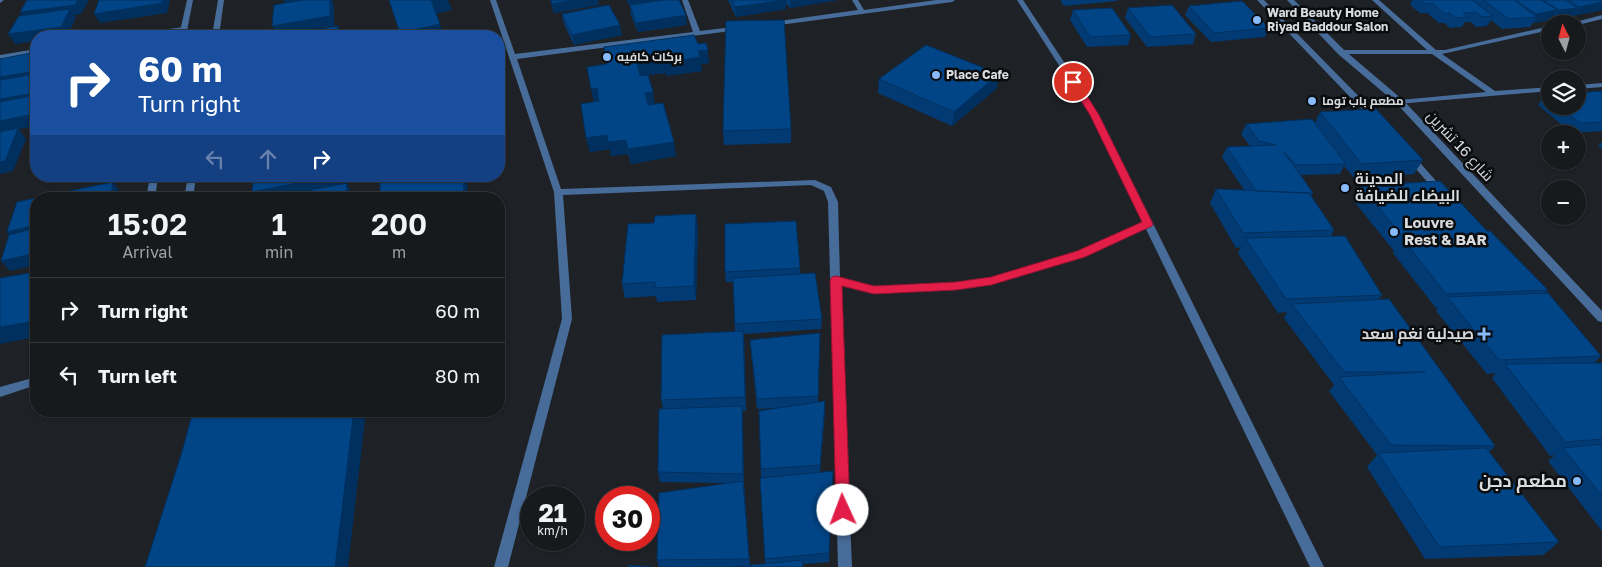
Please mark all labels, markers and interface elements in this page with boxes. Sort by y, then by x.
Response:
place label: Ward Beauty Home Riyad Baddour Salon [1267,5,1388,34]
marker: Ward Beauty Home Riyad Baddour Salon [1251,14,1263,26]
north arrow [1541,15,1586,60]
map controls [1541,15,1586,225]
text: 60 m [138,48,222,90]
place label: بركات كافيه [617,49,682,65]
icon: right [55,50,120,115]
marker: بركات كافيه [601,51,613,63]
pin [1052,61,1094,103]
place label: Place Cafe [946,67,1009,82]
icon: arrive [1059,68,1087,96]
marker: Place Cafe [930,69,942,81]
button: layers [1541,70,1586,115]
text: Turn right [138,90,241,117]
place label: مطعم باب توما [1322,93,1404,109]
marker: مطعم باب توما [1306,95,1318,107]
street label: شارع 16 تشرين [1421,106,1498,186]
button: + [1541,125,1586,170]
icon: left [201,145,229,173]
icon: ahead [254,145,282,173]
icon: right [307,145,335,173]
place label: المدينة البيضاء للضيافة [1355,169,1460,204]
button: − [1541,180,1586,225]
marker: المدينة البيضاء للضيافة [1339,182,1351,194]
text: 15:02 [108,206,187,242]
text: 1 [272,206,287,242]
text: 200 [371,206,427,242]
place label: Louvre Rest & BAR [1404,213,1487,248]
marker: Louvre Rest & BAR [1388,226,1400,238]
text: Arrival [122,242,173,262]
text: min [265,242,293,262]
text: m [392,242,406,262]
icon: right [55,296,83,324]
text: Turn right [98,299,188,322]
text: 60 m [435,299,480,322]
place label: صيدلية نغم سعد [1362,324,1474,344]
marker: صيدلية نغم سعد [1478,328,1490,340]
icon: left [55,361,83,389]
text: Turn left [98,364,177,387]
text: 80 m [435,364,480,387]
place label: مطعم دجن [1479,469,1567,493]
marker: مطعم دجن [1571,475,1583,487]
position arrow [816,483,868,535]
speed limit sign: 30 [595,486,660,551]
text: 21 [538,497,567,528]
text: km/h [537,523,568,538]

